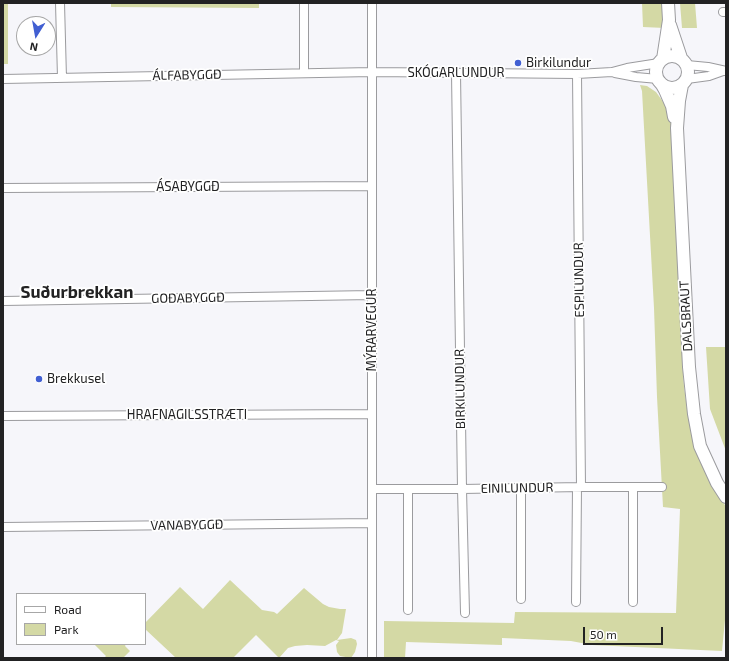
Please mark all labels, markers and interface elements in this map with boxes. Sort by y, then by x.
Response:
north arrow [16,16,56,56]
text: N [29,40,39,54]
place label: Birkilundur [526,55,591,71]
marker: Birkilundur [513,58,523,68]
street label: SKÓGARLUNDUR [407,65,505,81]
street label: ÁLFABYGGÐ [152,67,222,83]
street label: ÁSABYGGÐ [156,179,220,195]
street label: ESPILUNDUR [571,242,587,318]
street label: DALSBRAUT [676,280,696,352]
district label: Suðurbrekkan [21,282,133,302]
street label: MÝRARVEGUR [364,289,380,371]
street label: GOÐABYGGÐ [151,290,225,306]
street label: BIRKILUNDUR [452,349,468,429]
place label: Brekkusel [47,371,105,387]
marker: Brekkusel [34,374,44,384]
street label: HRAFNAGILSSTRÆTI [127,407,247,423]
street label: EINILUNDUR [480,480,554,496]
street label: VANABYGGÐ [150,517,224,533]
legend [16,593,146,645]
text: Road [54,602,82,616]
scale bar [585,619,665,645]
text: Park [54,622,79,636]
text: 50 m [590,627,617,641]

